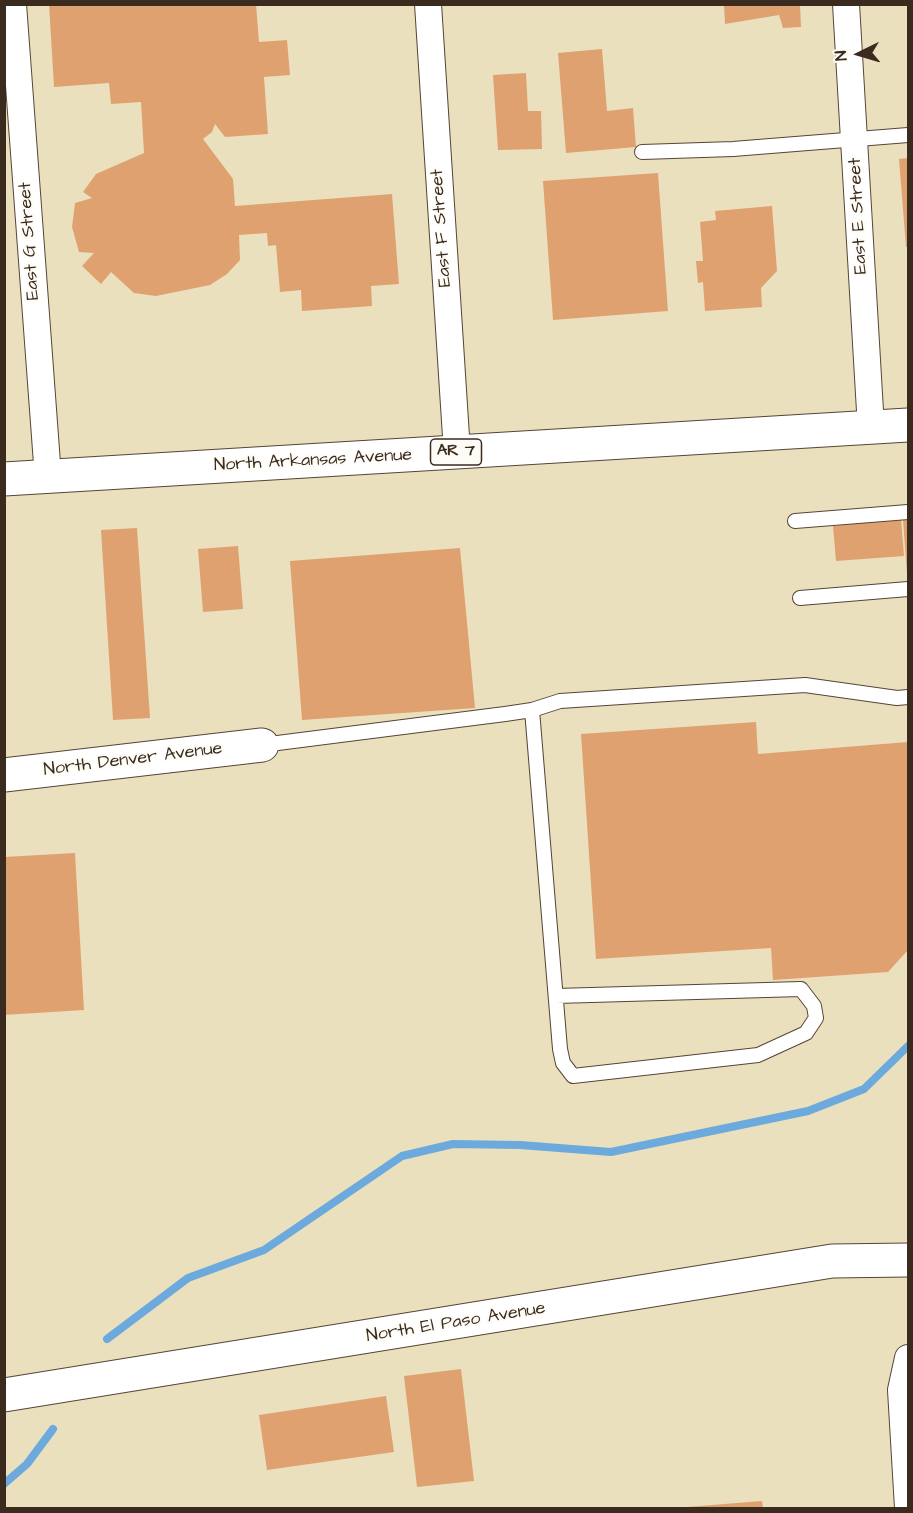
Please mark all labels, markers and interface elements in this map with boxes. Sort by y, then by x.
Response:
north arrow [829,24,889,84]
text: N [830,50,852,62]
street label: East E Street [845,157,873,275]
street label: East F Street [427,168,457,288]
street label: East G Street [15,181,45,301]
road number: AR 7 [430,439,482,465]
street label: North Arkansas Avenue [213,445,413,477]
street label: North Denver Avenue [42,738,224,782]
street label: North El Paso Avenue [365,1298,547,1348]

